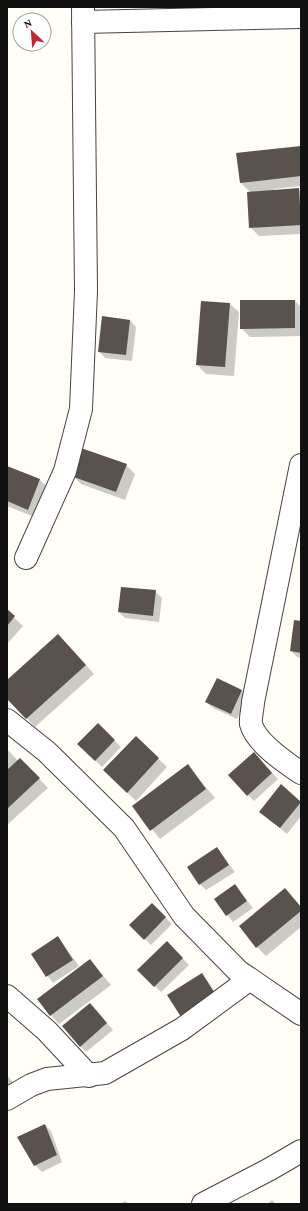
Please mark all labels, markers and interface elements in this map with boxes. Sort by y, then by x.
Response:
north arrow [12,12,52,52]
text: N [22,16,34,30]

